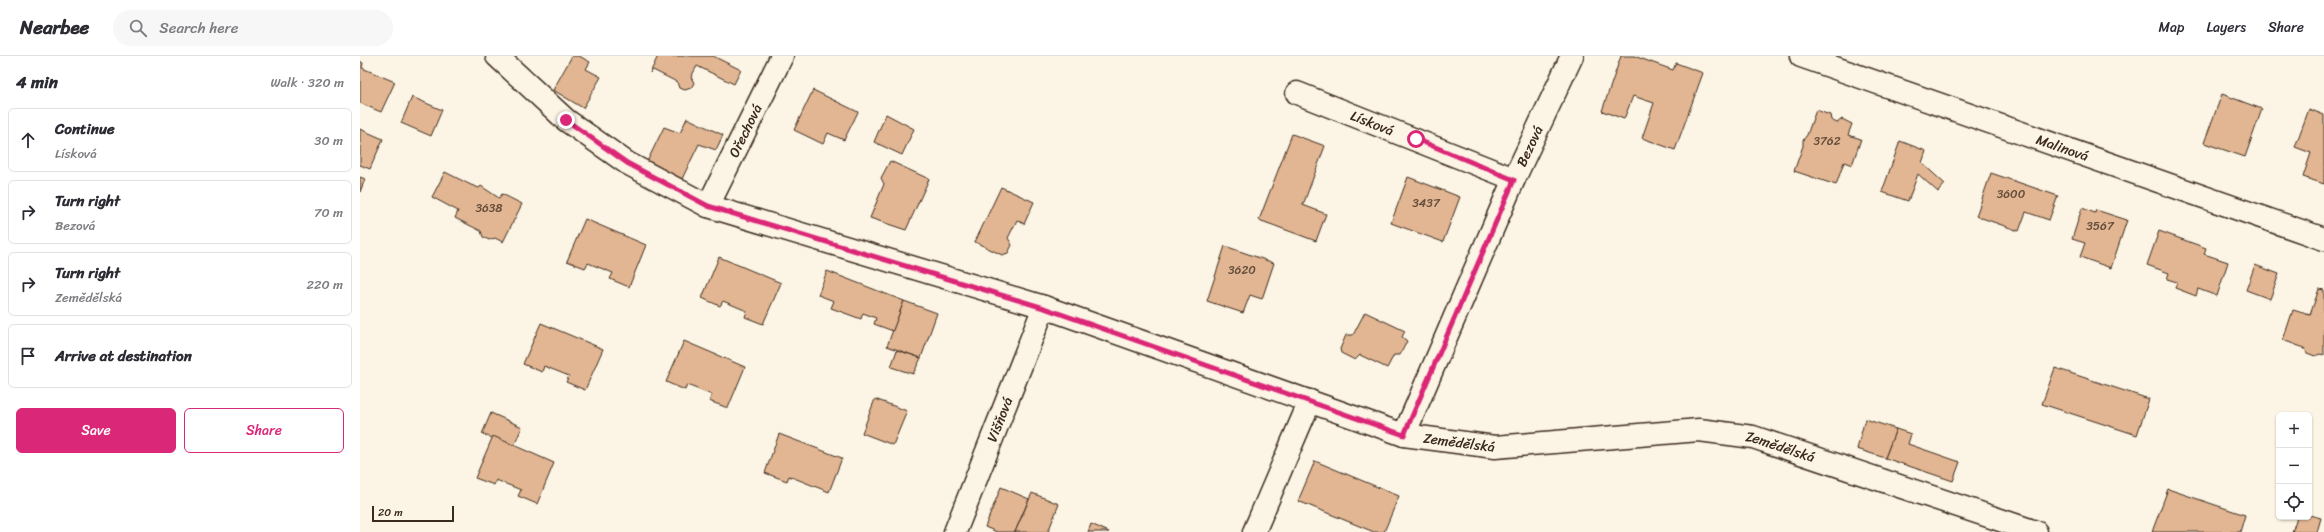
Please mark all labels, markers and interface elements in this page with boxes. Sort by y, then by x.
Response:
search box [113,10,393,46]
text: Nearbee [20,11,89,44]
text: Search here [159,15,238,41]
text: Map [2159,15,2184,40]
text: Layers [2206,15,2246,40]
text: Share [2268,15,2304,40]
icon: search [127,17,149,39]
text: 4 min [16,67,58,97]
text: Walk · 320 m [270,71,344,94]
street label: Ořechová [722,100,769,162]
street label: Lísková [1347,103,1398,143]
route end [557,111,575,129]
text: Continue [55,116,115,142]
street label: Bezová [1509,121,1551,171]
street label: Malinová [2033,127,2092,169]
icon: ahead [17,129,39,151]
text: 30 m [314,129,343,152]
route start [1407,130,1425,148]
house number: 3762 [1813,130,1841,152]
text: Lísková [55,142,97,165]
house number: 3600 [1997,183,2026,205]
text: Turn right [55,188,120,214]
house number: 3437 [1412,192,1441,214]
house number: 3638 [475,197,503,219]
icon: right [17,201,39,223]
text: 70 m [314,201,343,224]
text: Bezová [55,214,95,237]
house number: 3567 [2086,215,2115,237]
house number: 3620 [1228,259,1256,281]
text: Turn right [55,260,120,286]
icon: right [17,273,39,295]
text: 220 m [306,273,343,296]
text: Zemědělská [55,286,122,309]
text: Arrive at destination [55,343,192,369]
icon: arrive [17,345,39,367]
street label: Višňová [980,393,1020,446]
button: Save [16,408,176,453]
button: Share [184,408,344,453]
map controls [2276,412,2312,520]
button: + [2276,412,2312,448]
street label: Zemědělská [1744,424,1818,470]
street label: Zemědělská [1422,426,1497,460]
button: − [2276,448,2312,484]
button: locate [2276,484,2312,520]
text: 20 m [378,503,403,522]
scale bar [372,504,454,523]

